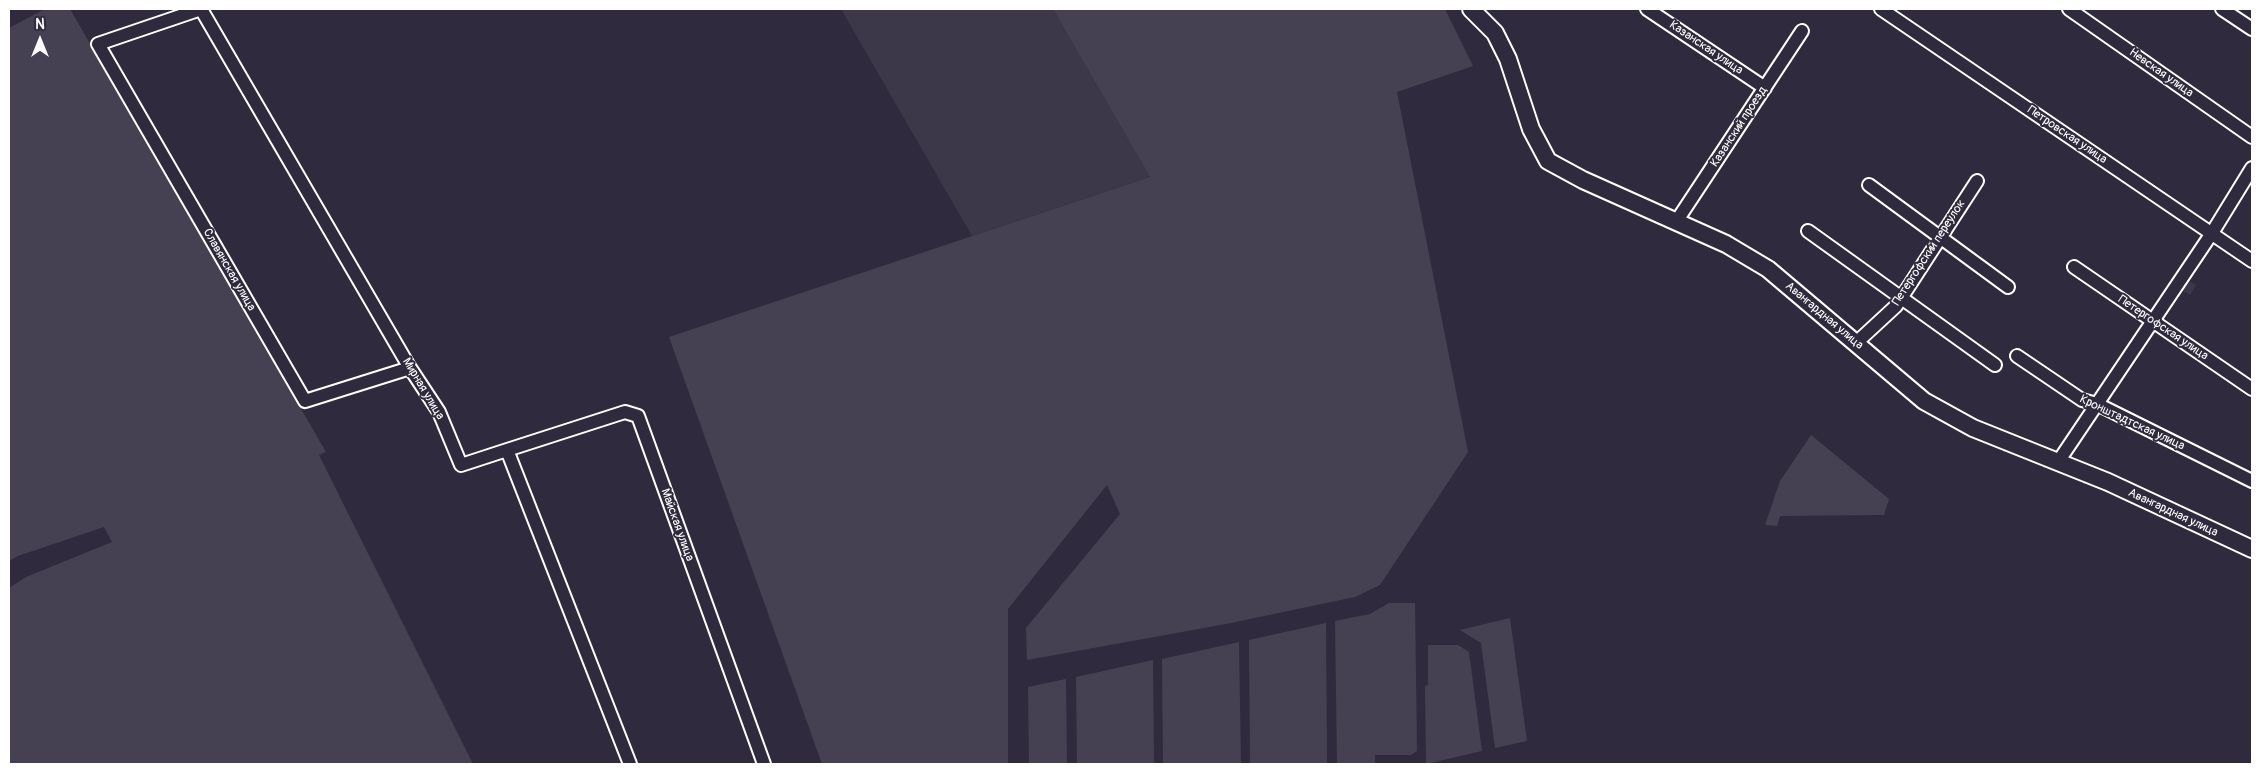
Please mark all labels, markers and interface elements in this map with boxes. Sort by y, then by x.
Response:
north arrow [15,15,65,65]
text: N [35,16,45,33]
street label: Казанская улица [1666,18,1746,78]
street label: Невская улица [2126,45,2196,101]
street label: Казанский проезд [1708,84,1770,170]
street label: Петровская улица [2024,103,2110,167]
street label: Петергофский переулок [1889,197,1969,309]
street label: Славянская улица [200,226,258,314]
street label: Авангардная улица [1782,279,1866,353]
street label: Петергофская улица [2115,292,2211,364]
street label: Мирная улица [399,356,447,422]
street label: Кронштадтская улица [2077,392,2187,454]
street label: Авангардная улица [2126,486,2220,540]
street label: Майская улица [657,487,697,563]

